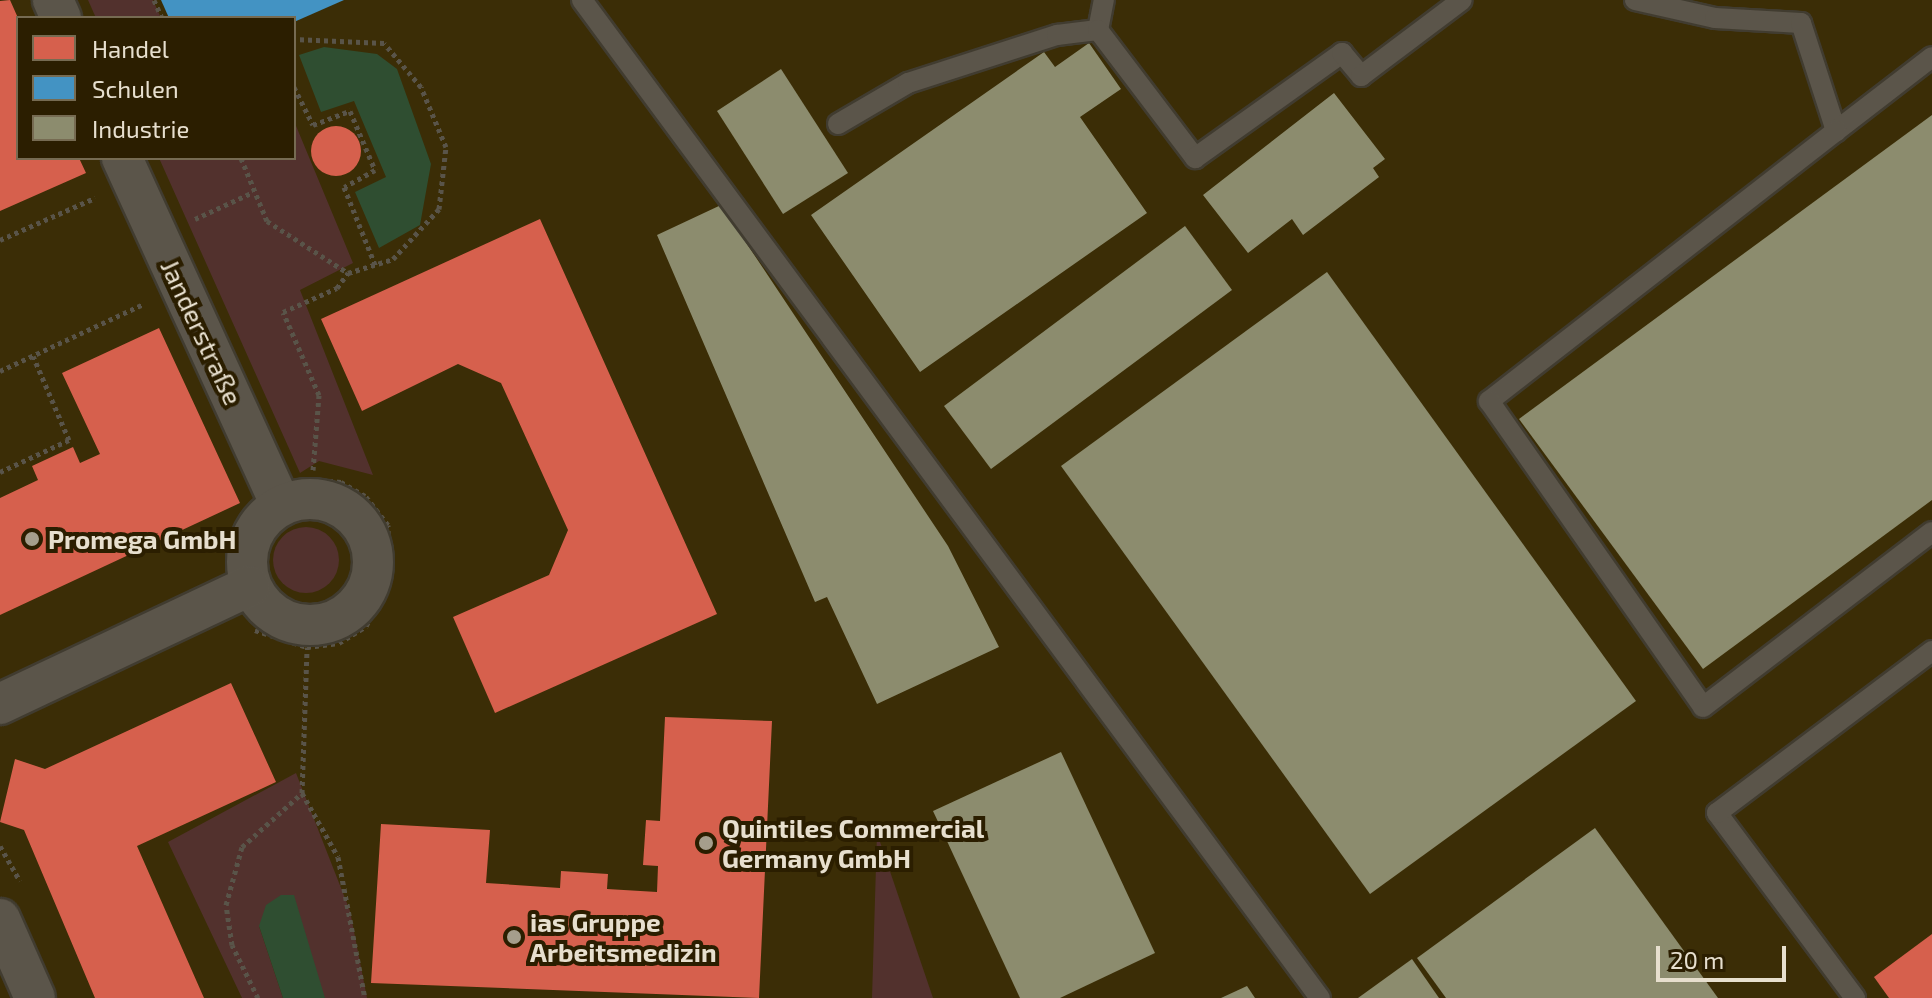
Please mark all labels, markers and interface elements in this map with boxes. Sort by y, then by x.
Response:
legend [16,16,296,160]
text: Handel [92,34,169,63]
text: Schulen [92,74,179,103]
text: Industrie [92,114,189,143]
street label: Janderstraße [155,254,249,410]
place label: Promega GmbH [48,523,236,555]
marker: Promega GmbH [23,530,41,548]
place label: Quintiles Commercial Germany GmbH [722,812,984,874]
marker: Quintiles Commercial Germany GmbH [697,834,715,852]
place label: ias Gruppe Arbeitsmedizin [530,906,717,968]
marker: ias Gruppe Arbeitsmedizin [505,928,523,946]
scale bar [1660,930,1790,980]
text: 20 m [1670,945,1724,974]

